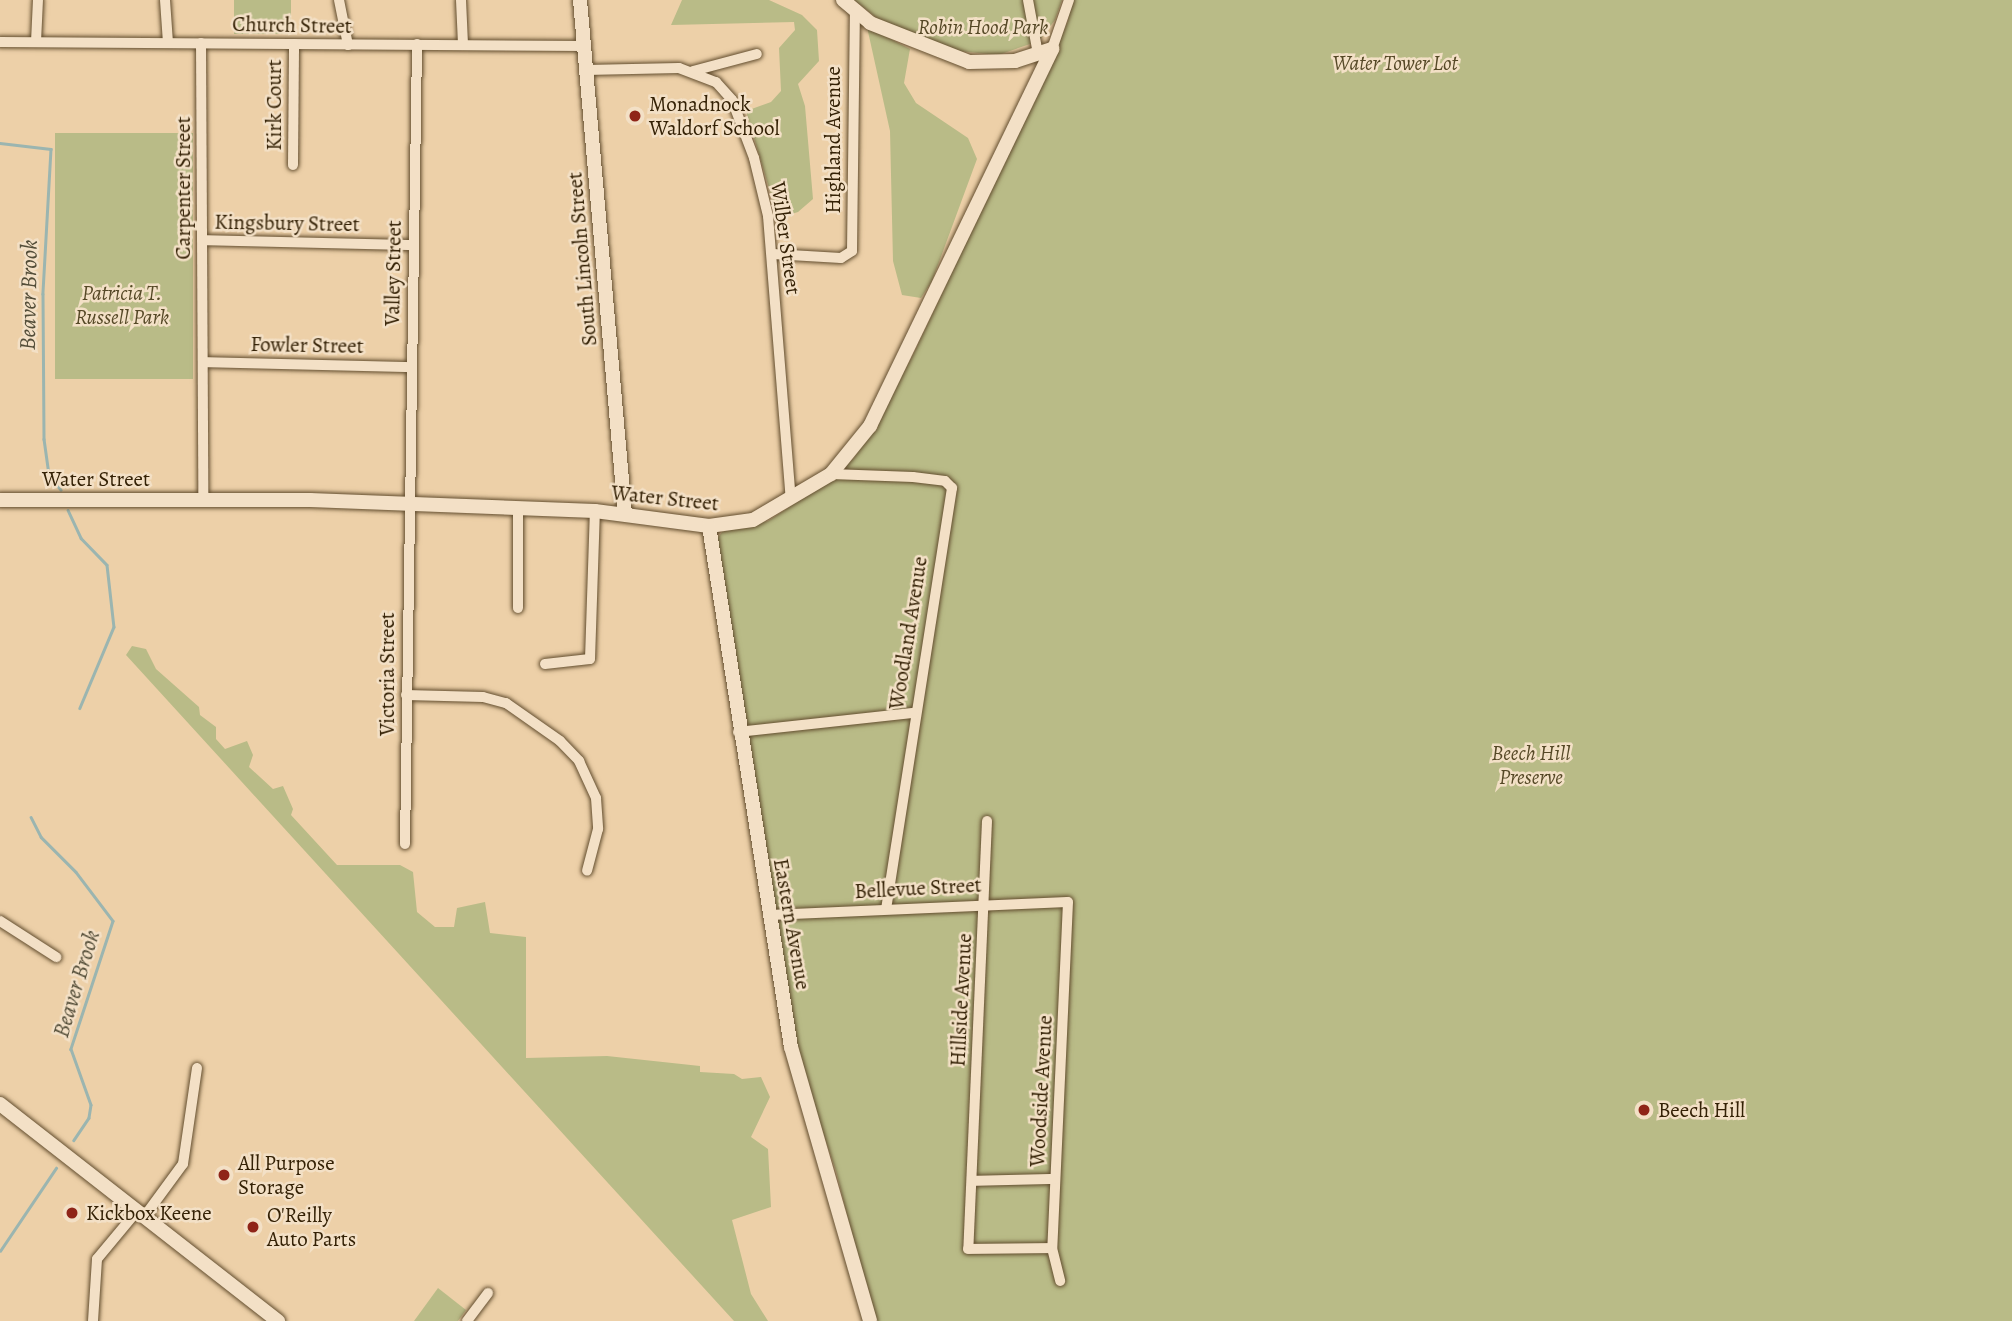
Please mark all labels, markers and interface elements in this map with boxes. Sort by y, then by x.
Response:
street label: Church Street [232,11,352,39]
park label: Robin Hood Park [918,14,1048,40]
park label: Water Tower Lot [1332,50,1458,76]
street label: Kirk Court [261,59,287,151]
street label: Highland Avenue [820,66,846,214]
place label: Monadnock Waldorf School [649,91,780,141]
marker: Monadnock Waldorf School [627,108,643,124]
street label: Carpenter Street [170,116,196,260]
street label: South Lincoln Street [562,171,602,347]
street label: Wilber Street [766,180,806,296]
street label: Kingsbury Street [214,209,360,237]
street label: Valley Street [379,220,407,326]
water label: Beaver Brook [14,239,44,351]
park label: Patricia T. Russell Park [75,280,169,330]
street label: Fowler Street [250,331,364,359]
street label: Water Street [42,466,150,492]
street label: Water Street [610,480,720,516]
street label: Woodland Avenue [883,555,933,711]
street label: Victoria Street [374,612,400,736]
park label: Beech Hill Preserve [1492,740,1570,790]
street label: Eastern Avenue [768,856,816,992]
street label: Bellevue Street [854,872,982,904]
water label: Beaver Brook [48,927,106,1041]
street label: Hillside Avenue [945,933,977,1067]
street label: Woodside Avenue [1024,1014,1058,1168]
place label: Beech Hill [1658,1097,1745,1123]
marker: Beech Hill [1636,1102,1652,1118]
place label: All Purpose Storage [238,1150,335,1200]
marker: All Purpose Storage [216,1167,232,1183]
place label: Kickbox Keene [86,1200,212,1226]
place label: O'Reilly Auto Parts [267,1202,356,1252]
marker: Kickbox Keene [64,1205,80,1221]
marker: O'Reilly Auto Parts [245,1219,261,1235]

